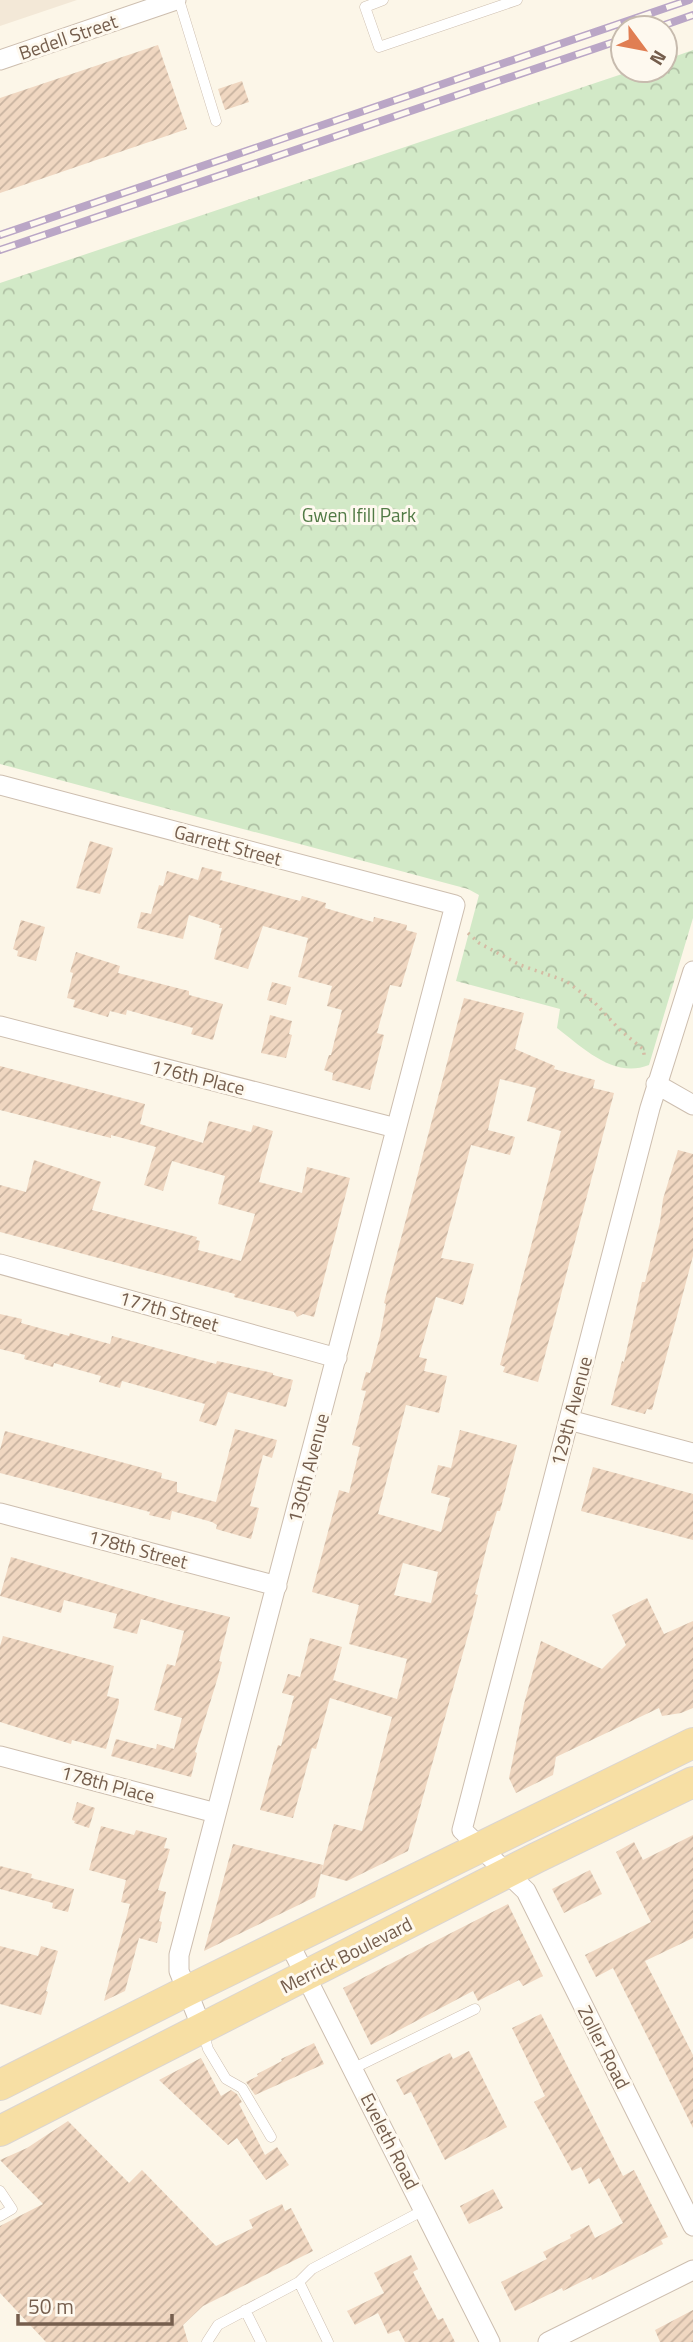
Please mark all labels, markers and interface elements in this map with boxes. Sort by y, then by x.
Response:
street label: Bedell Street [14,6,122,67]
north arrow [609,14,679,84]
text: N [643,45,675,72]
park label: Gwen Ifill Park [302,500,416,529]
street label: Garrett Street [171,816,285,873]
street label: 176th Place [148,1051,248,1102]
street label: 177th Street [116,1283,222,1339]
street label: 129th Avenue [542,1353,599,1469]
street label: 130th Avenue [279,1410,336,1526]
street label: 178th Street [85,1521,191,1576]
street label: 178th Place [58,1757,158,1810]
street label: Merrick Boulevard [275,1909,417,2000]
street label: Zoller Road [571,2000,638,2094]
street label: Eveleth Road [354,2087,427,2194]
scale bar [18,2282,172,2326]
text: 50 m [28,2290,74,2322]

